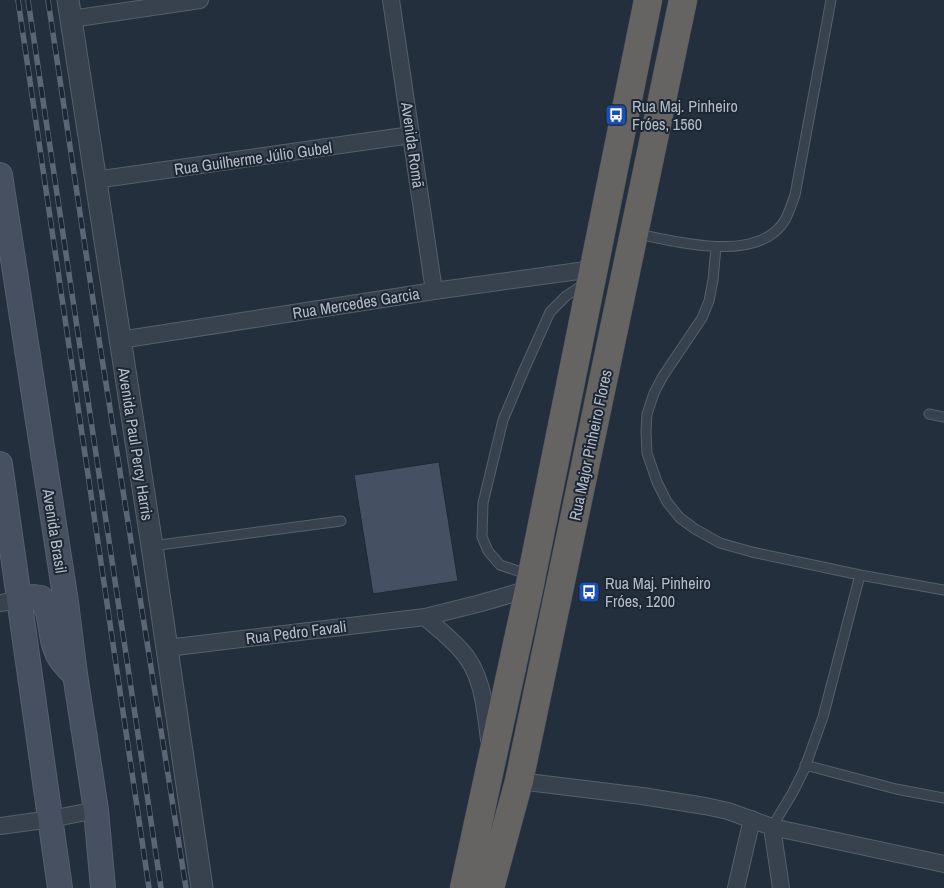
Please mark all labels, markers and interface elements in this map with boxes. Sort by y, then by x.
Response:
place label: Rua Maj. Pinheiro Fróes, 1560 [632,95,738,135]
street label: Avenida Romã [396,100,430,190]
bus stop icon: Rua Maj. Pinheiro Fróes, 1560 [604,103,628,127]
street label: Rua Guilherme Júlio Gubel [173,136,333,180]
street label: Rua Mercedes Garcia [291,282,422,324]
street label: Avenida Paul Percy Harris [113,365,159,522]
street label: Rua Major Pinheiro Flores [563,367,617,523]
street label: Avenida Brasil [37,486,73,575]
place label: Rua Maj. Pinheiro Fróes, 1200 [605,572,711,612]
bus stop icon: Rua Maj. Pinheiro Fróes, 1200 [577,580,601,604]
street label: Rua Pedro Favali [244,615,348,649]

